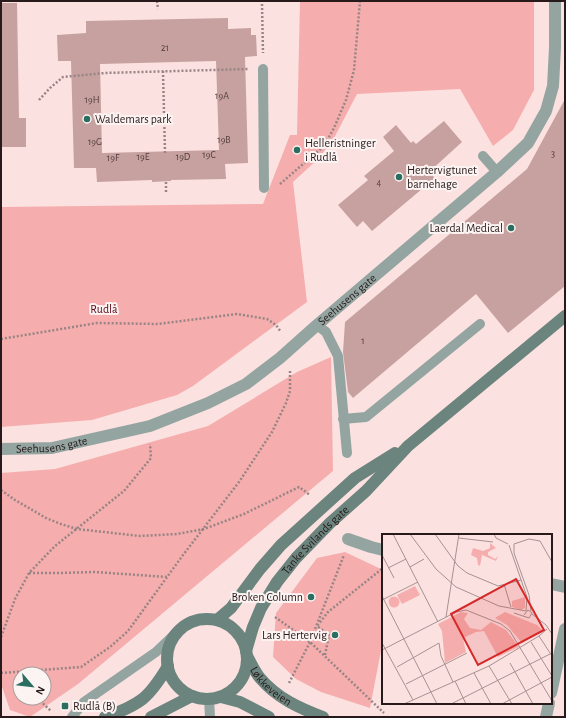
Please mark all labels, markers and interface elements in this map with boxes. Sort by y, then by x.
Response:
house number: 21 [161,43,169,53]
house number: 19A [215,91,229,101]
house number: 19H [85,95,99,105]
place label: Waldemars park [95,113,172,125]
marker: Waldemars park [82,114,92,124]
house number: 19B [217,135,231,145]
house number: 19G [88,137,102,147]
place label: Helleristninger i Rudlå [305,137,376,163]
marker: Helleristninger i Rudlå [292,145,302,155]
house number: 3 [551,149,555,159]
house number: 19C [202,150,216,160]
house number: 19E [137,152,150,162]
house number: 19D [176,152,191,162]
house number: 19F [107,153,120,163]
place label: Hertervigtunet barnehage [407,164,477,190]
marker: Hertervigtunet barnehage [394,172,404,182]
house number: 4 [377,178,382,188]
place label: Laerdal Medical [429,222,503,234]
marker: Laerdal Medical [506,223,516,233]
street label: Seehusens gate [316,272,378,327]
park label: Rudlå [90,303,118,315]
house number: 1 [361,336,365,346]
street label: Seehusens gate [16,434,88,455]
street label: Tanke Svilands gate [279,503,351,577]
inset map [382,534,552,704]
place label: Broken Column [231,591,303,603]
marker: Broken Column [306,592,316,602]
place label: Lars Hertervig [262,629,327,641]
marker: Lars Hertervig [330,630,340,640]
street label: Løkkeveien [248,664,294,708]
north arrow [12,666,52,706]
text: N [34,684,47,696]
place label: Rudlå (B) [73,700,116,712]
marker: Rudlå (B) [60,701,70,711]

